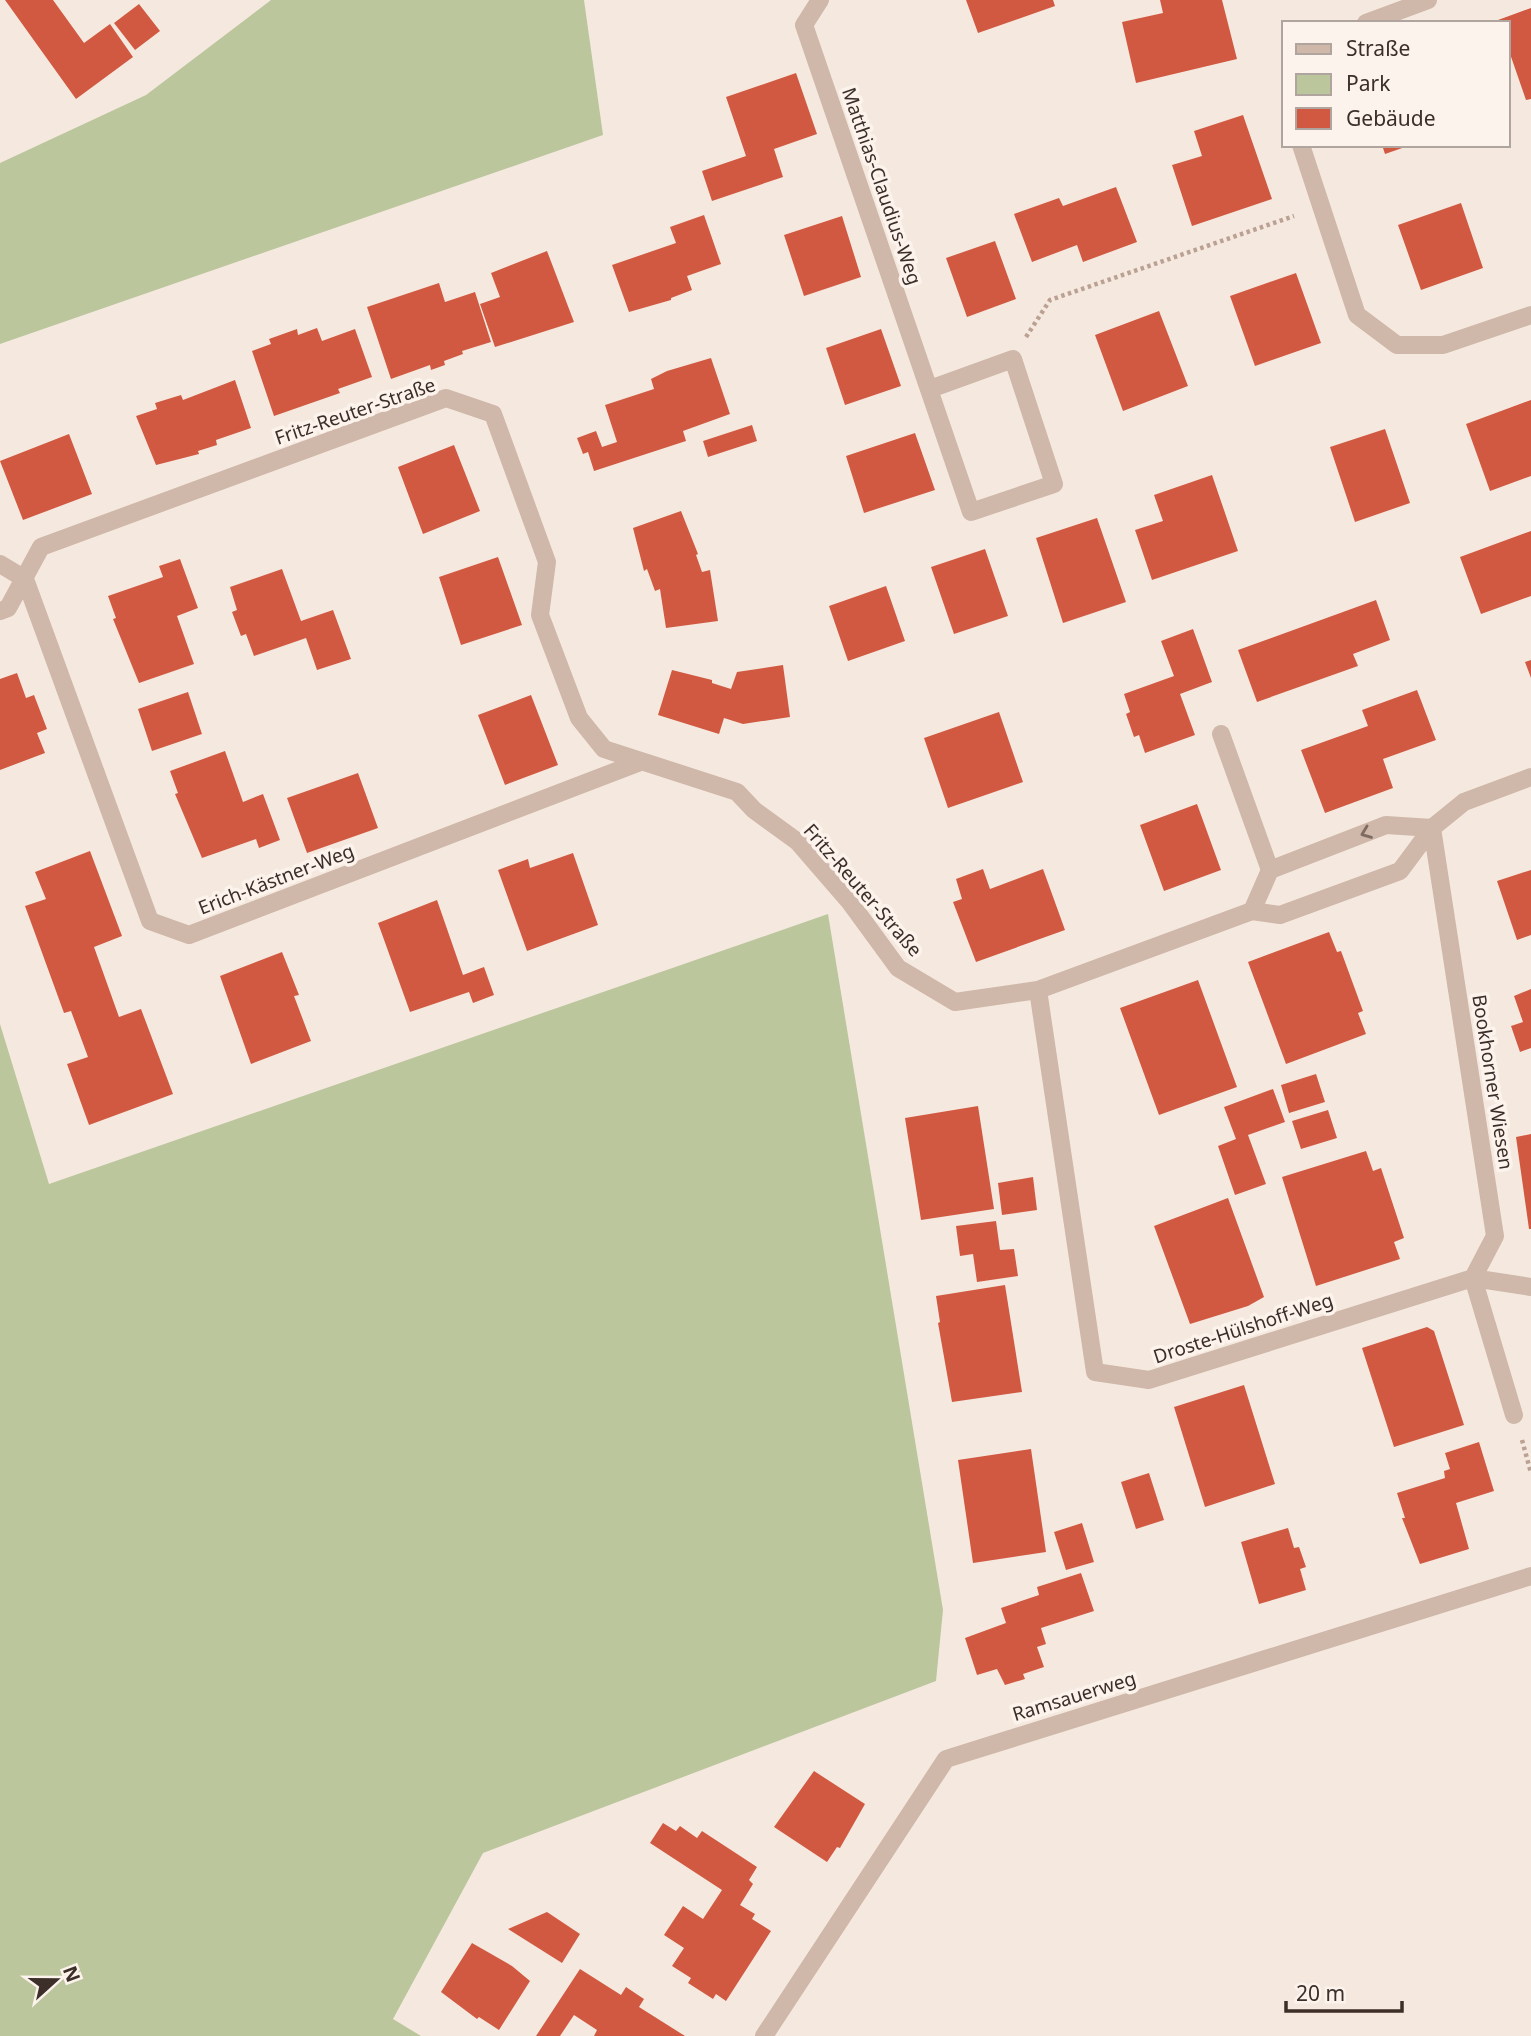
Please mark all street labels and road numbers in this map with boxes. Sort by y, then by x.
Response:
street label: Matthias-Claudius-Weg [836,84,928,288]
street label: Fritz-Reuter-Straße [271,371,439,451]
street label: Fritz-Reuter-Straße [798,818,928,962]
street label: Erich-Kästner-Weg [194,837,358,921]
street label: Bookhorner Wiesen [1466,993,1520,1171]
street label: Droste-Hülshoff-Weg [1150,1287,1336,1369]
street label: Ramsauerweg [1009,1665,1139,1727]

